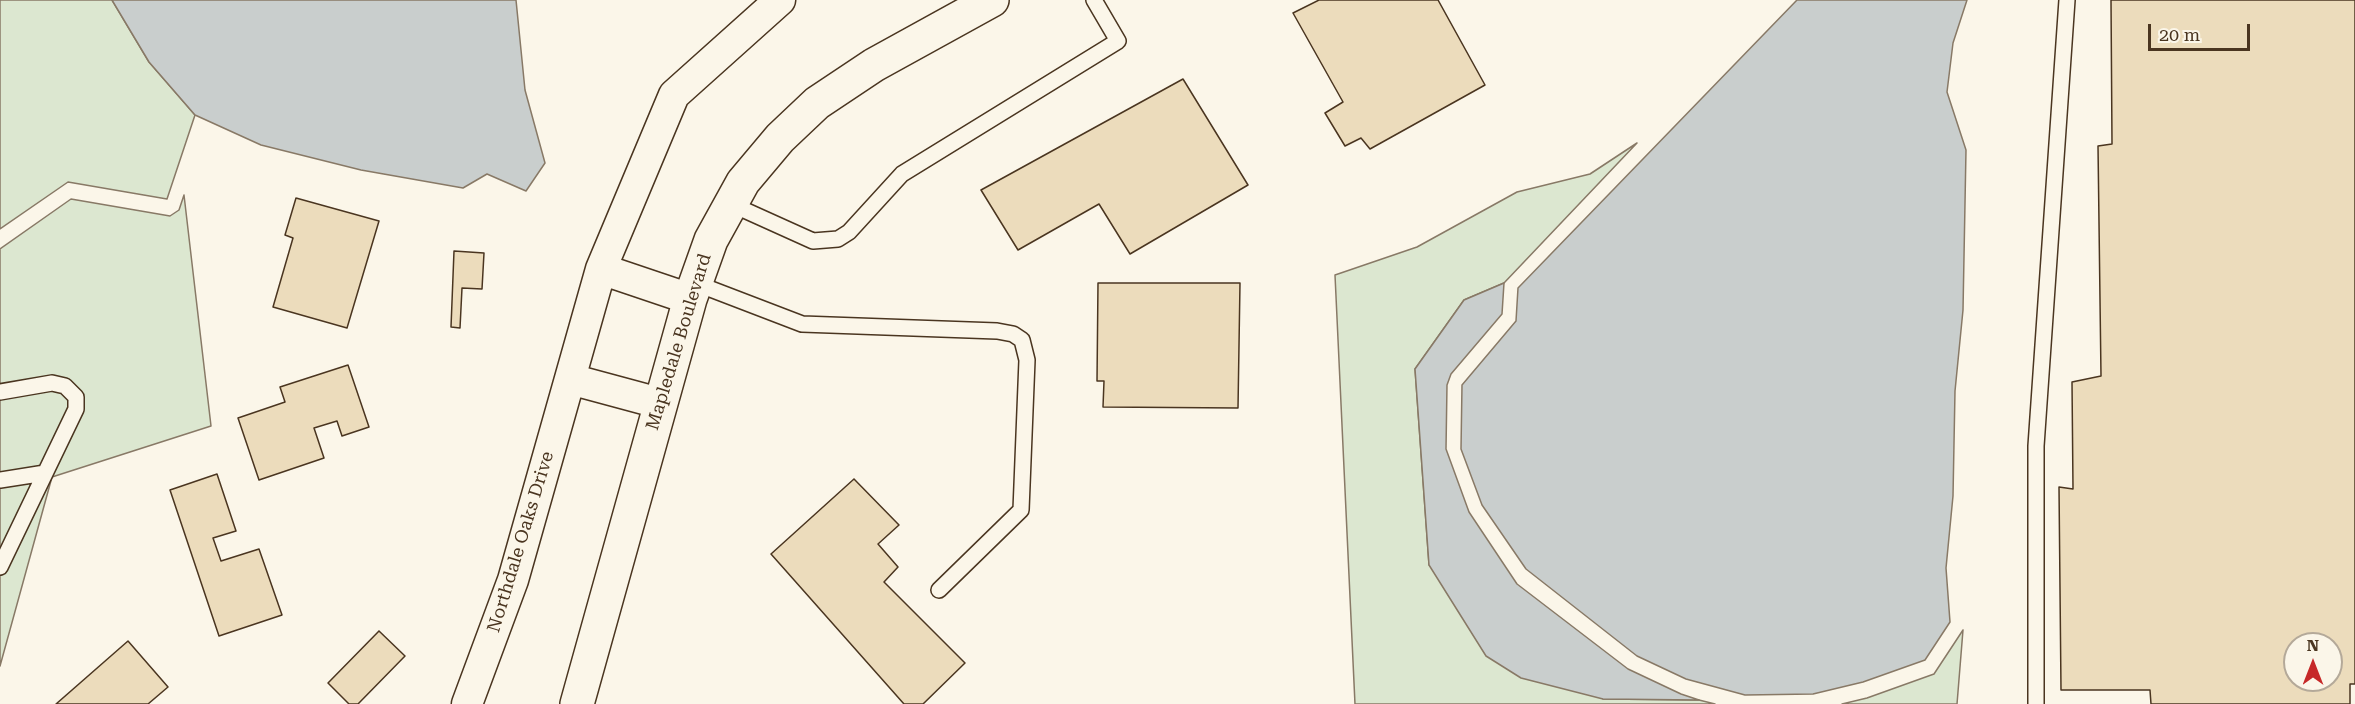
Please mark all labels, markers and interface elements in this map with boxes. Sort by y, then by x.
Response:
scale bar [2151,12,2253,50]
text: 20 m [2159,24,2200,45]
street label: Mapledale Boulevard [642,251,716,433]
street label: Northdale Oaks Drive [483,449,559,635]
north arrow [2283,632,2343,692]
text: N [2307,636,2319,655]

